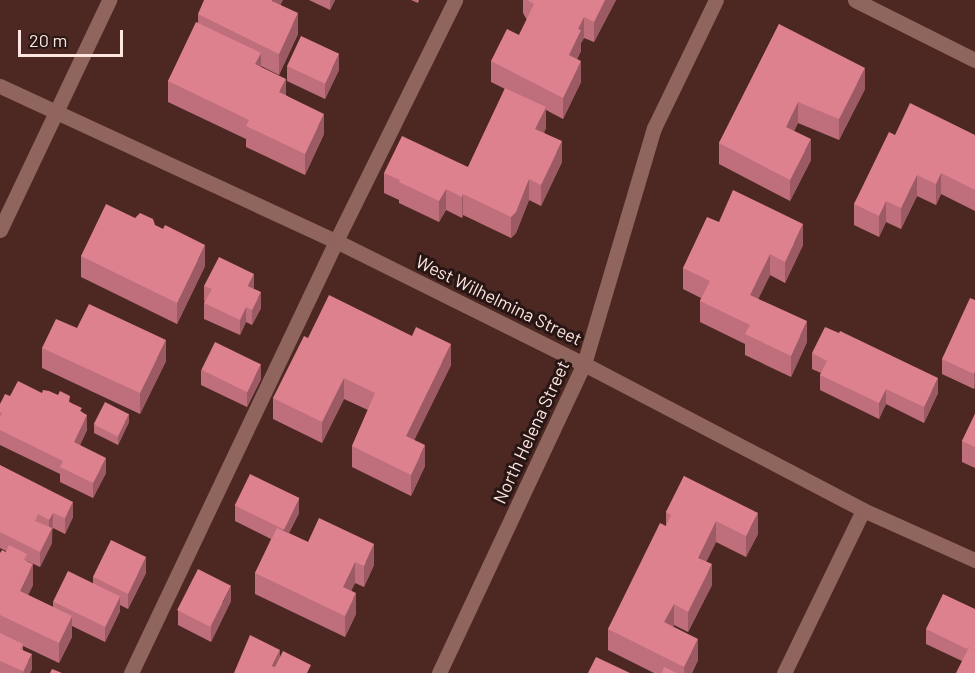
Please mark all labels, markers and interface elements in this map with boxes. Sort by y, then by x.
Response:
scale bar [21,18,126,56]
text: 20 m [29,29,67,51]
street label: West Wilhelmina Street [412,250,586,350]
street label: North Helena Street [488,357,574,507]

